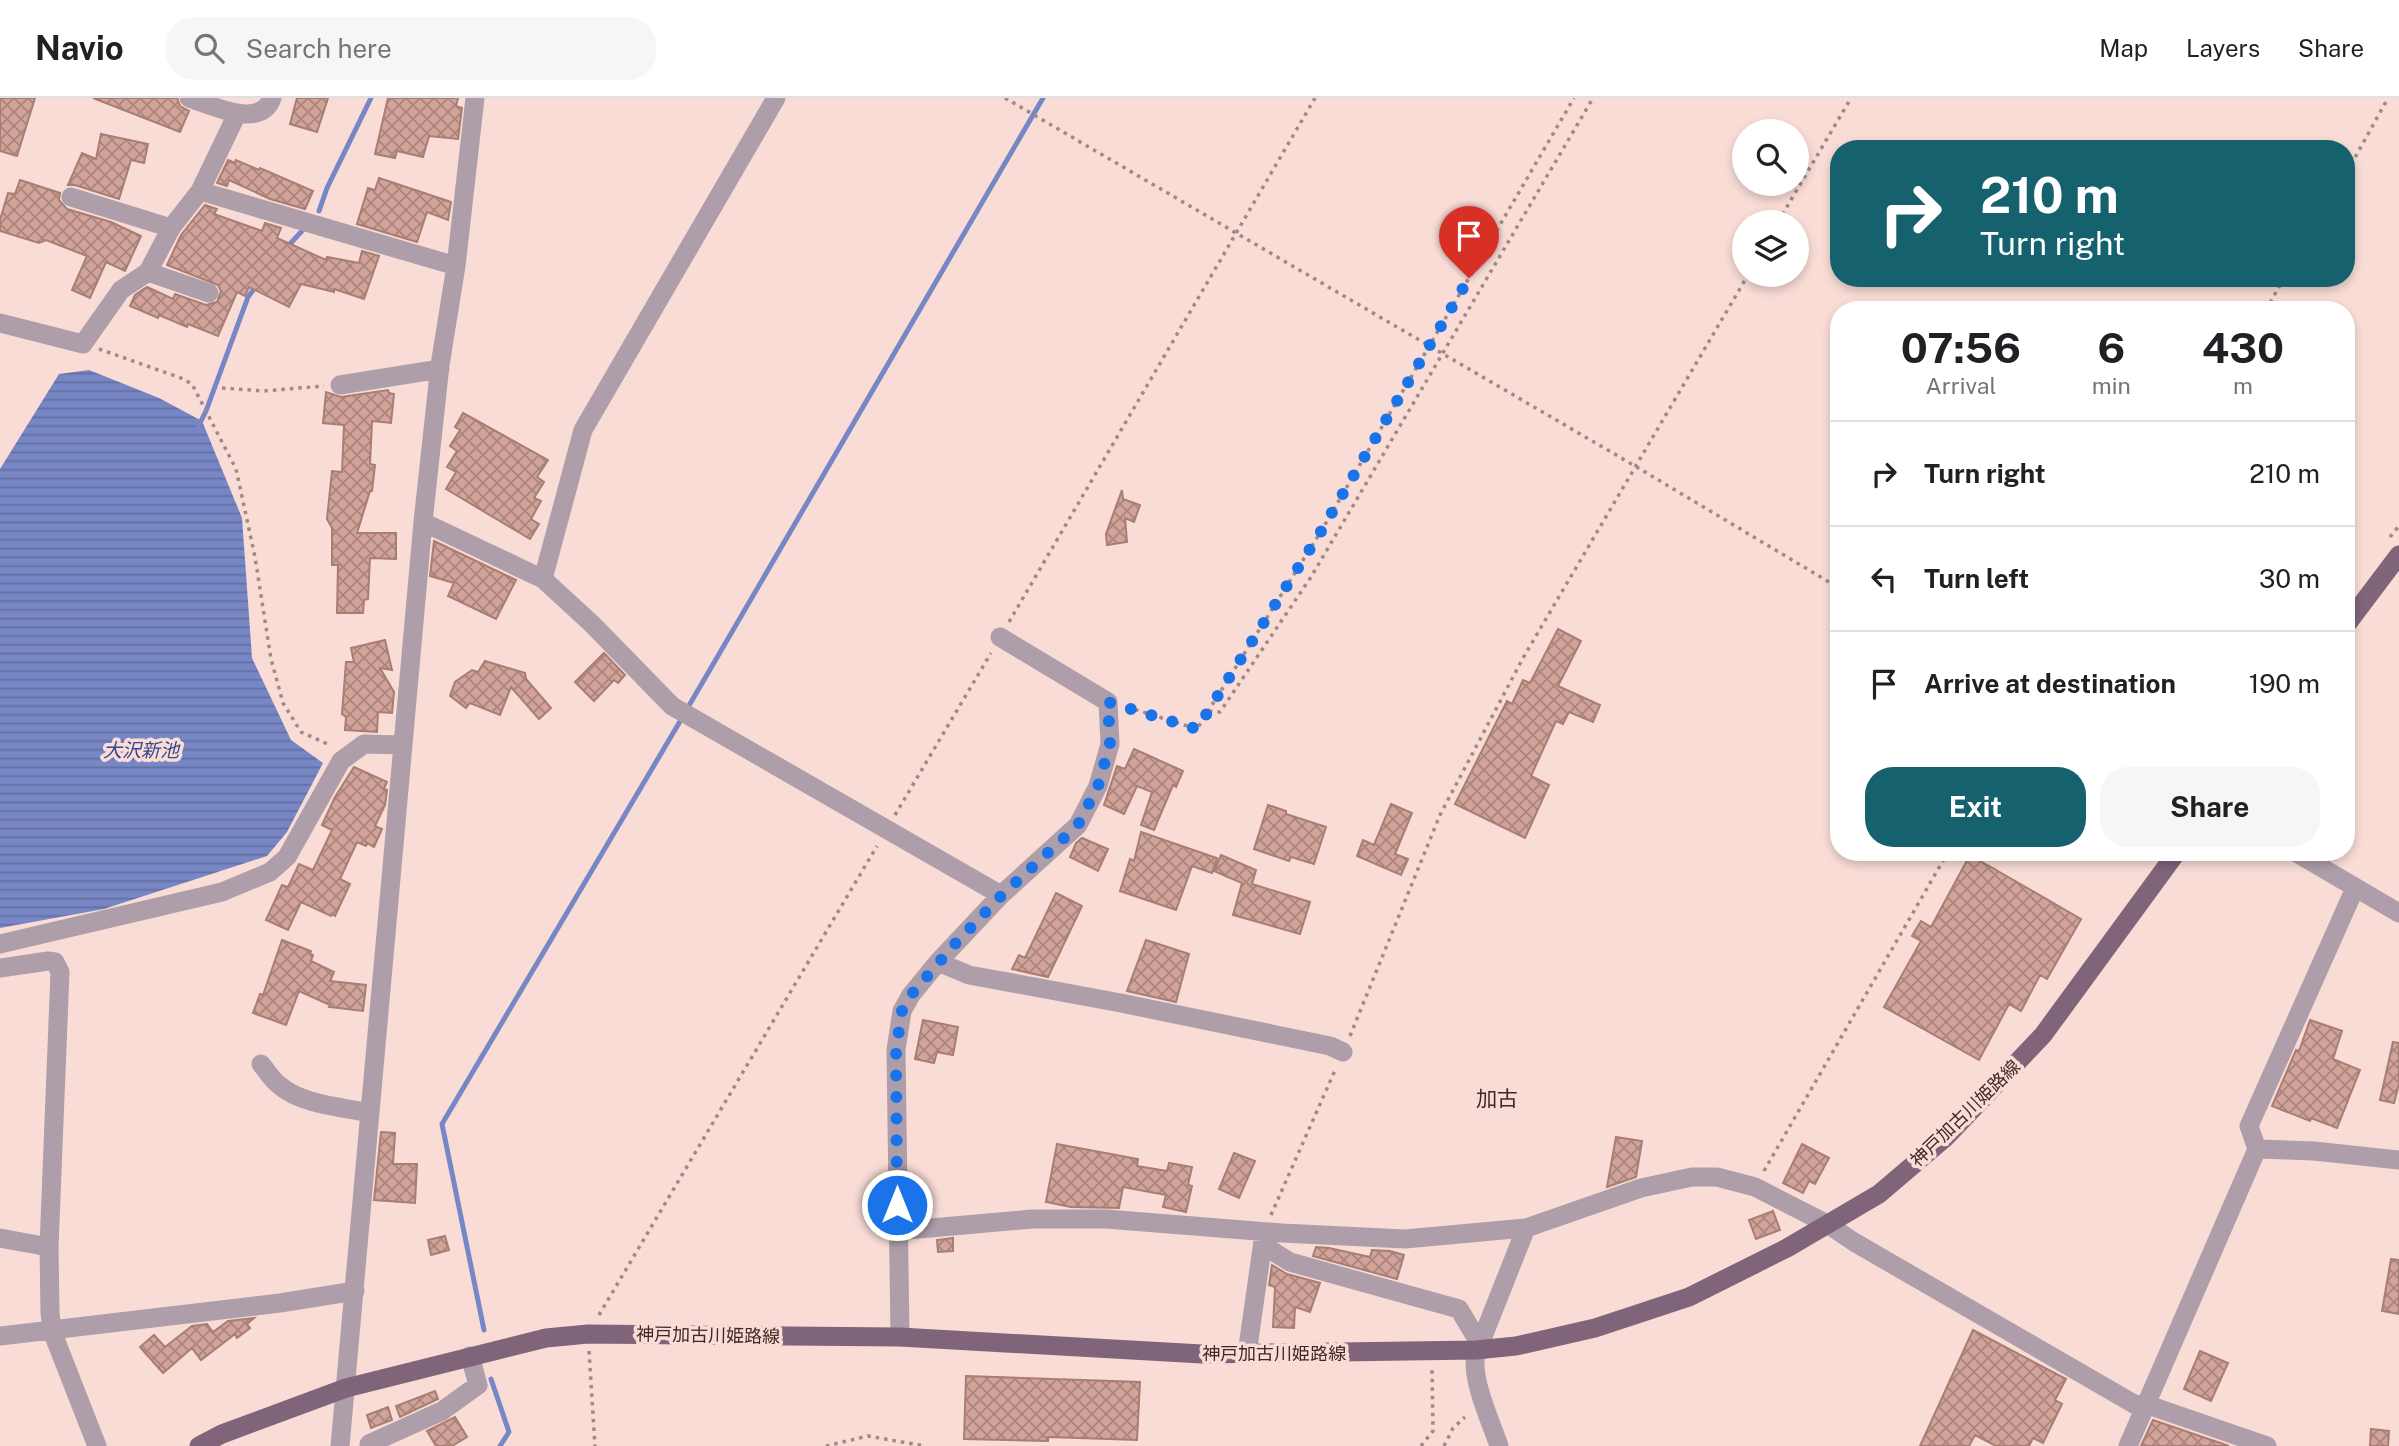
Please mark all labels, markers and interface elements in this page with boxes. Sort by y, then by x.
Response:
search box [166,17,656,80]
text: Navio [35,29,124,67]
icon: search [190,29,228,67]
text: Search here [246,33,392,64]
text: Map [2099,34,2148,62]
text: Layers [2186,34,2260,62]
text: Share [2298,34,2364,62]
map controls [1732,119,1809,287]
button: search [1732,119,1809,196]
text: 210 m [1980,166,2119,224]
icon: right [1865,168,1956,259]
pin [1439,206,1499,278]
button: layers [1732,210,1809,287]
icon: arrive [1450,217,1488,255]
text: Turn right [1980,225,2125,262]
text: 07:56 [1901,323,2021,372]
text: 6 [2097,323,2125,372]
text: 430 [2202,323,2284,372]
text: Arrival [1925,372,1996,399]
text: min [2092,372,2131,399]
text: m [2233,372,2253,399]
icon: right [1865,455,1903,493]
text: Turn right [1924,458,2046,489]
text: 210 m [2249,458,2320,489]
icon: left [1865,560,1903,598]
text: Turn left [1924,563,2029,594]
text: 30 m [2259,563,2320,594]
icon: arrive [1865,665,1903,703]
text: Arrive at destination [1924,668,2176,699]
text: 190 m [2249,668,2320,699]
water label: 大沢新池 [103,739,181,761]
button: Exit [1865,767,2086,847]
button: Share [2100,767,2320,847]
street label: 神戸加古川姫路線 [1906,1055,2024,1171]
district label: 加古 [1476,1086,1518,1111]
position arrow [860,1168,934,1242]
street label: 神戸加古川姫路線 [636,1323,780,1347]
street label: 神戸加古川姫路線 [1202,1343,1346,1364]

